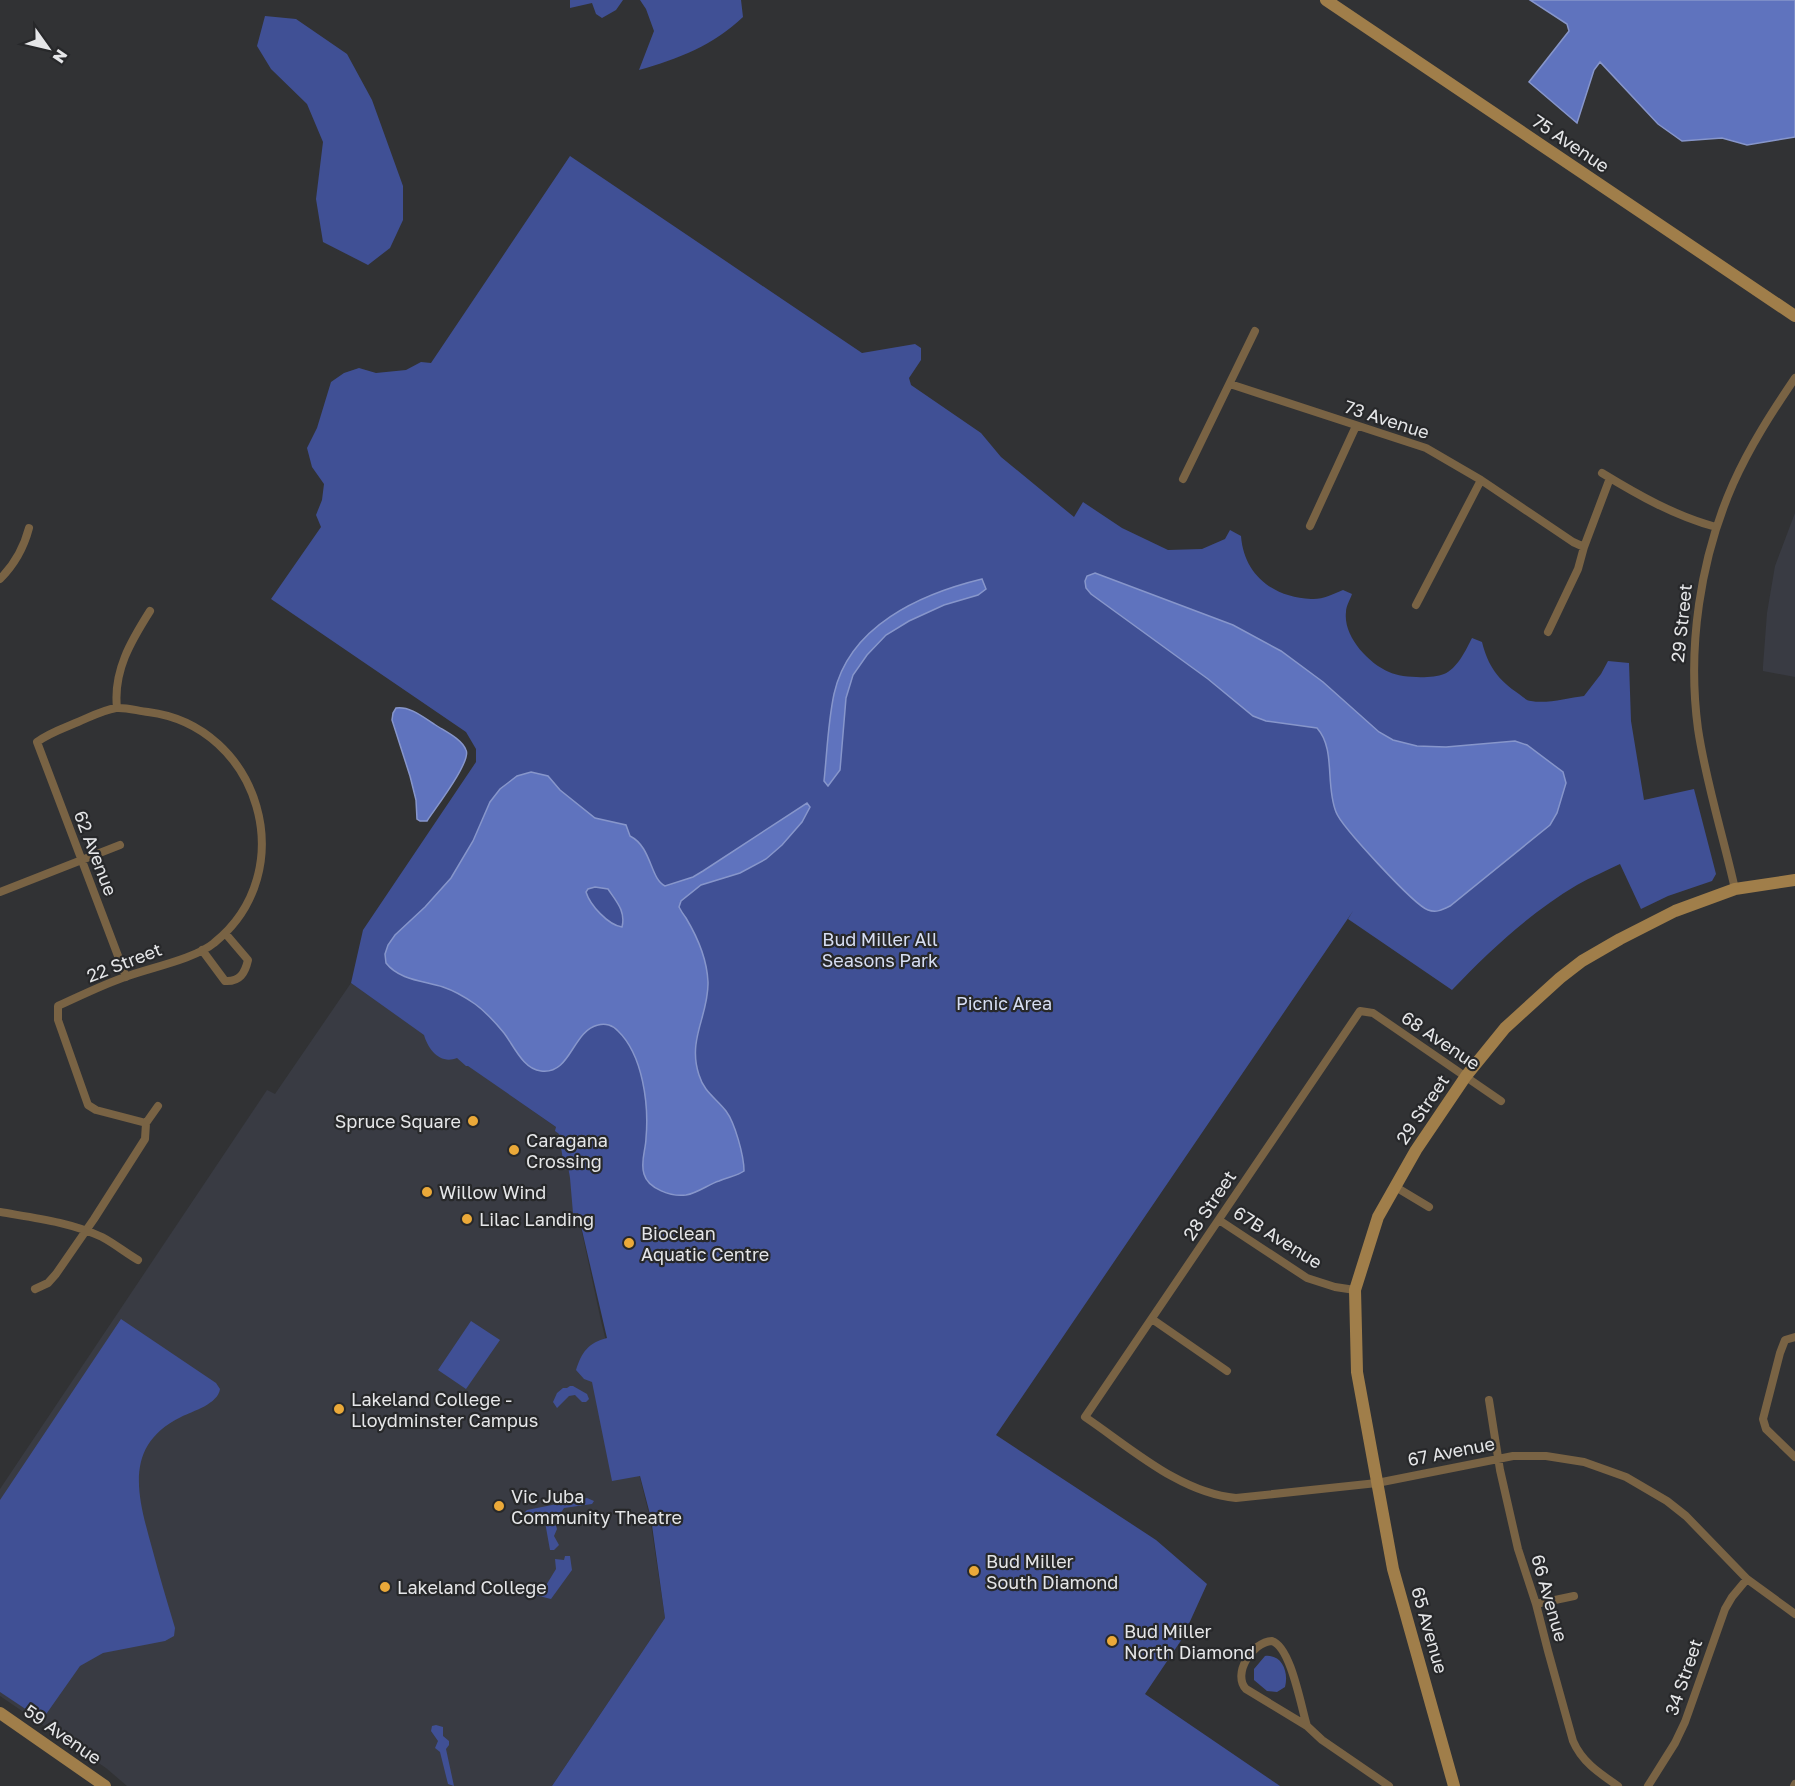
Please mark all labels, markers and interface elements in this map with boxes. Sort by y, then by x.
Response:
north arrow [18,18,78,78]
text: N [49,46,72,67]
street label: 75 Avenue [1528,109,1614,177]
street label: 73 Avenue [1342,395,1432,443]
street label: 29 Street [1666,583,1696,663]
street label: 62 Avenue [70,807,122,899]
park label: Bud Miller All Seasons Park [822,928,938,971]
street label: 22 Street [83,938,165,986]
park label: Picnic Area [956,992,1052,1014]
street label: 68 Avenue [1398,1006,1484,1074]
street label: 29 Street [1391,1070,1453,1148]
place label: Spruce Square [335,1110,461,1132]
marker: Spruce Square [466,1114,480,1128]
place label: Caragana Crossing [526,1129,608,1172]
marker: Caragana Crossing [507,1143,521,1157]
street label: 28 Street [1178,1166,1240,1244]
place label: Willow Wind [439,1181,546,1203]
marker: Willow Wind [420,1185,434,1199]
street label: 67B Avenue [1230,1201,1326,1273]
place label: Lilac Landing [479,1208,594,1230]
marker: Lilac Landing [460,1212,474,1226]
place label: Bioclean Aquatic Centre [641,1222,769,1265]
marker: Bioclean Aquatic Centre [622,1236,636,1250]
place label: Lakeland College - Lloydminster Campus [351,1388,538,1431]
marker: Lakeland College - Lloydminster Campus [332,1402,346,1416]
street label: 67 Avenue [1405,1432,1497,1470]
place label: Vic Juba Community Theatre [511,1485,682,1528]
marker: Vic Juba Community Theatre [492,1499,506,1513]
place label: Bud Miller South Diamond [986,1550,1118,1593]
street label: 66 Avenue [1527,1552,1573,1644]
marker: Bud Miller South Diamond [967,1564,981,1578]
place label: Lakeland College [397,1576,547,1598]
marker: Lakeland College [378,1580,392,1594]
street label: 65 Avenue [1407,1584,1453,1676]
place label: Bud Miller North Diamond [1124,1620,1255,1663]
marker: Bud Miller North Diamond [1105,1634,1119,1648]
street label: 34 Street [1660,1636,1706,1718]
street label: 59 Avenue [20,1699,106,1769]

